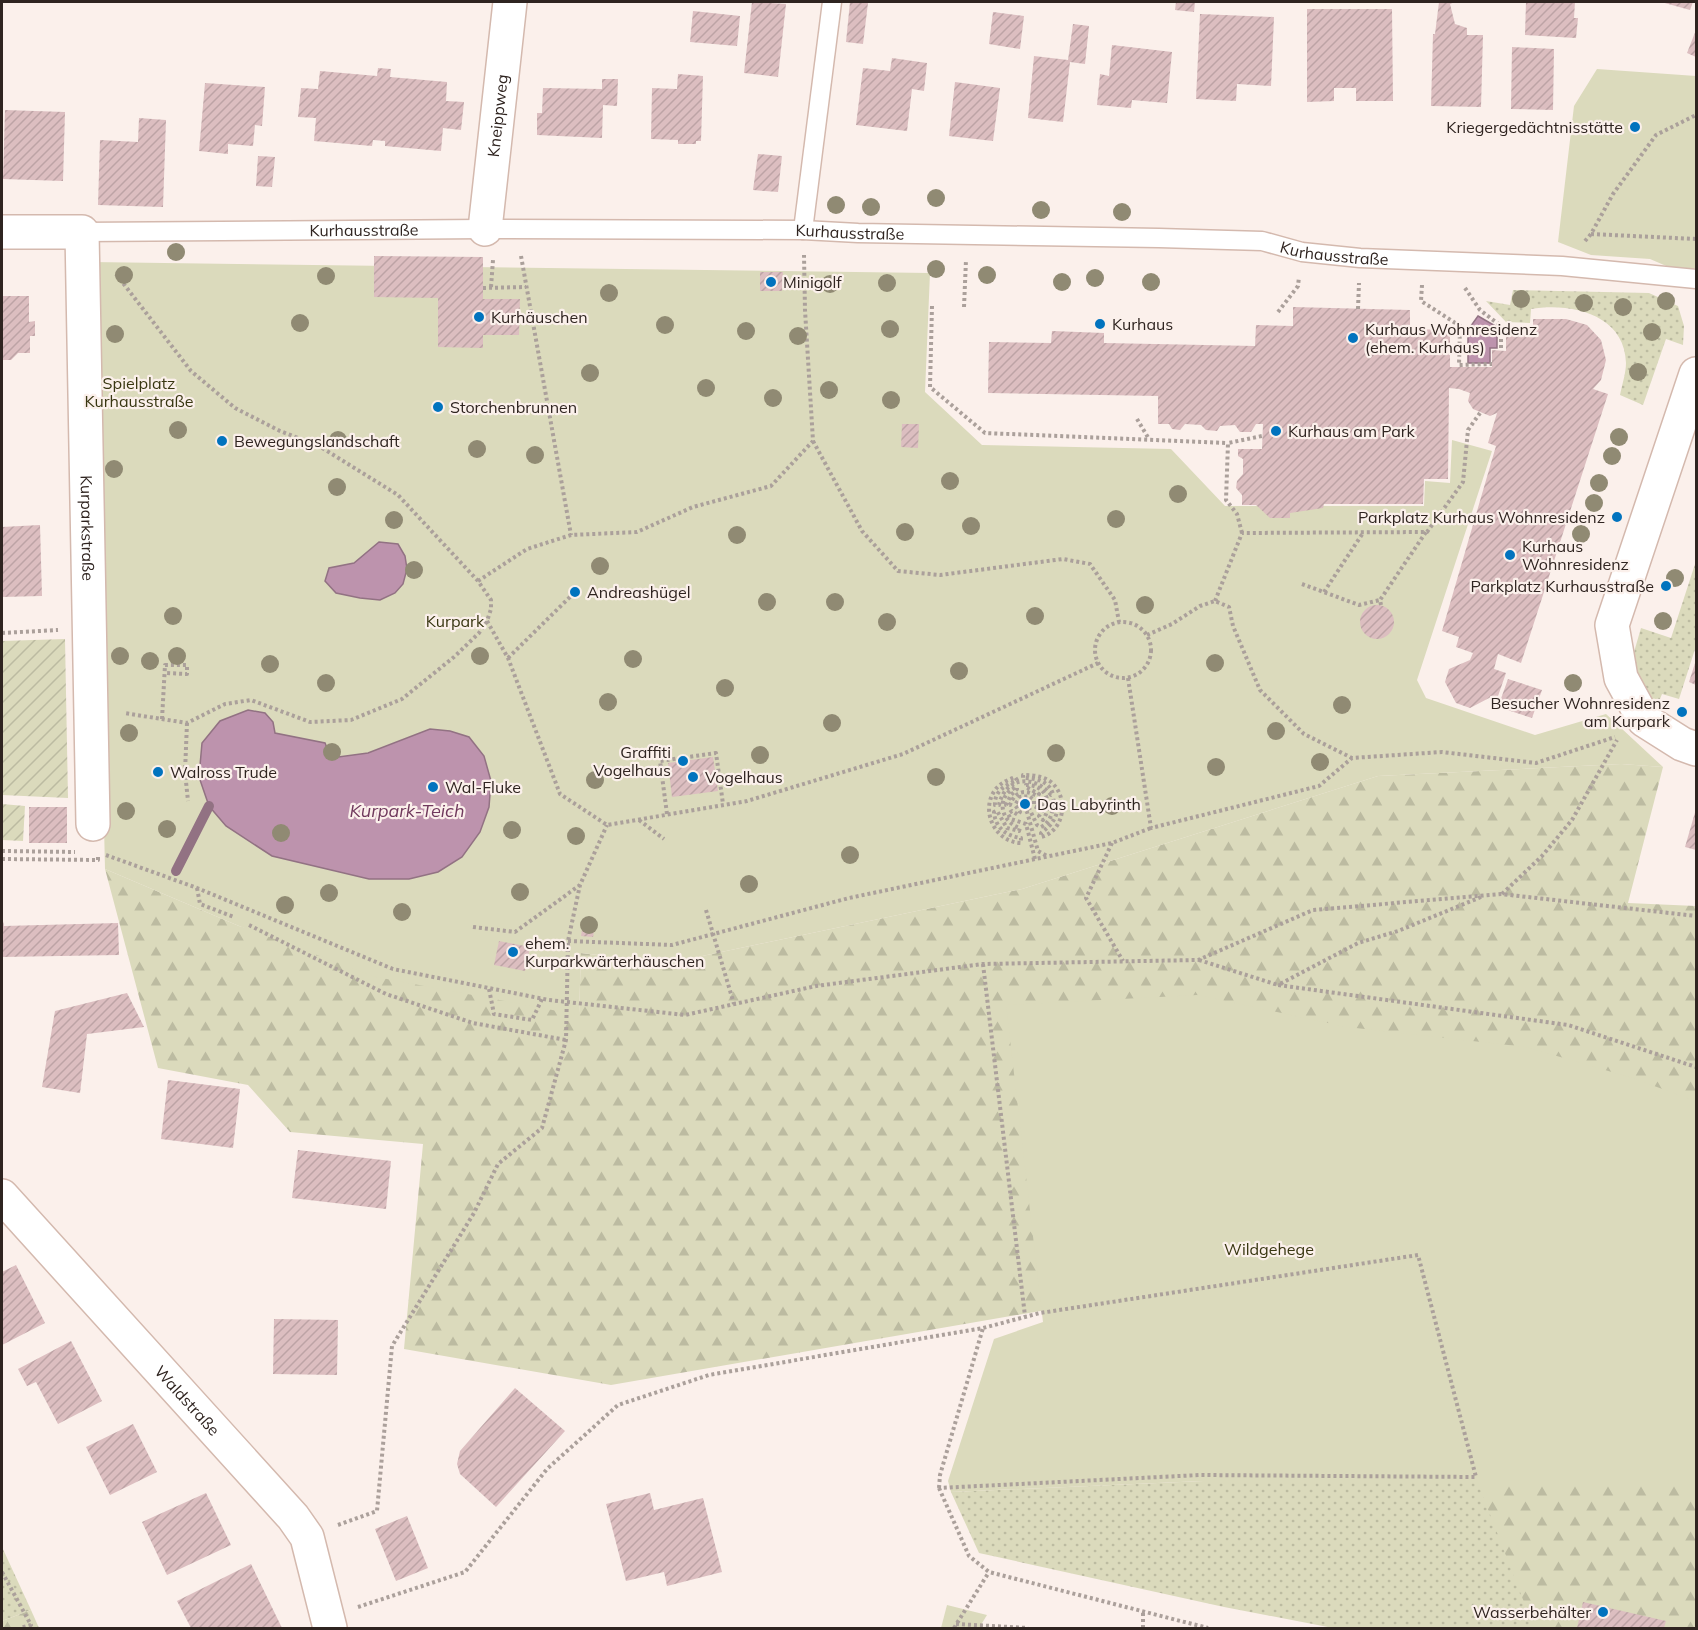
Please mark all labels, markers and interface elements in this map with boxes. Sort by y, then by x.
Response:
street label: Kneippweg [483,73,512,158]
place label: Kriegergedächtnisstätte [1446,117,1623,137]
marker: Kriegergedächtnisstätte [1628,120,1642,134]
street label: Kurhausstraße [309,219,419,240]
street label: Kurhausstraße [796,220,905,244]
street label: Kurhausstraße [1278,236,1389,269]
place label: Minigolf [783,272,842,292]
marker: Minigolf [764,275,778,289]
place label: Kurhäuschen [491,307,588,327]
marker: Kurhäuschen [472,310,486,324]
place label: Kurhaus [1112,314,1173,334]
marker: Kurhaus [1093,317,1107,331]
place label: Kurhaus Wohnresidenz (ehem. Kurhaus) [1365,319,1537,357]
marker: Kurhaus Wohnresidenz (ehem. Kurhaus) [1346,331,1360,345]
park label: Spielplatz Kurhausstraße [85,373,193,411]
place label: Storchenbrunnen [450,397,577,417]
marker: Storchenbrunnen [431,400,445,414]
place label: Kurhaus am Park [1288,421,1416,441]
marker: Kurhaus am Park [1269,424,1283,438]
place label: Bewegungslandschaft [234,431,400,451]
marker: Bewegungslandschaft [215,434,229,448]
street label: Kurparkstraße [77,475,98,581]
place label: Parkplatz Kurhaus Wohnresidenz [1358,507,1605,527]
marker: Parkplatz Kurhaus Wohnresidenz [1610,510,1624,524]
place label: Kurhaus Wohnresidenz [1522,536,1629,574]
marker: Kurhaus Wohnresidenz [1503,548,1517,562]
place label: Parkplatz Kurhausstraße [1470,576,1654,596]
marker: Parkplatz Kurhausstraße [1659,579,1673,593]
place label: Andreashügel [587,582,690,602]
marker: Andreashügel [568,585,582,599]
park label: Kurpark [426,611,485,631]
place label: Besucher Wohnresidenz am Kurpark [1490,693,1671,731]
marker: Besucher Wohnresidenz am Kurpark [1675,705,1689,719]
place label: Graffiti Vogelhaus [593,742,671,780]
marker: Graffiti Vogelhaus [676,754,690,768]
place label: Walross Trude [170,762,277,782]
marker: Walross Trude [151,765,165,779]
place label: Vogelhaus [705,767,783,787]
marker: Vogelhaus [686,770,700,784]
place label: Wal-Fluke [445,777,521,797]
marker: Wal-Fluke [426,780,440,794]
place label: Das Labyrinth [1037,794,1141,814]
marker: Das Labyrinth [1018,797,1032,811]
water label: Kurpark-Teich [350,799,464,822]
place label: ehem. Kurparkwärterhäuschen [525,933,704,971]
marker: ehem. Kurparkwärterhäuschen [506,945,520,959]
park label: Wildgehege [1224,1239,1314,1259]
street label: Waldstraße [151,1361,224,1440]
place label: Wasserbehälter [1473,1602,1591,1622]
marker: Wasserbehälter [1596,1605,1610,1619]

